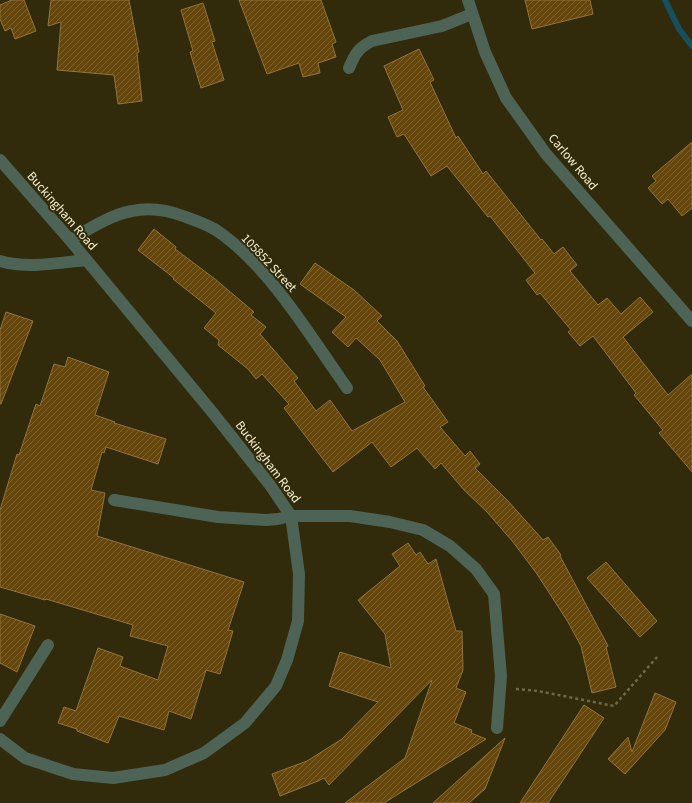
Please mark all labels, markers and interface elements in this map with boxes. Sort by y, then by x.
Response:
street label: Carlow Road [544,130,602,194]
street label: Buckingham Road [23,168,101,254]
street label: 105852 Street [237,230,301,297]
street label: Buckingham Road [231,417,305,507]

